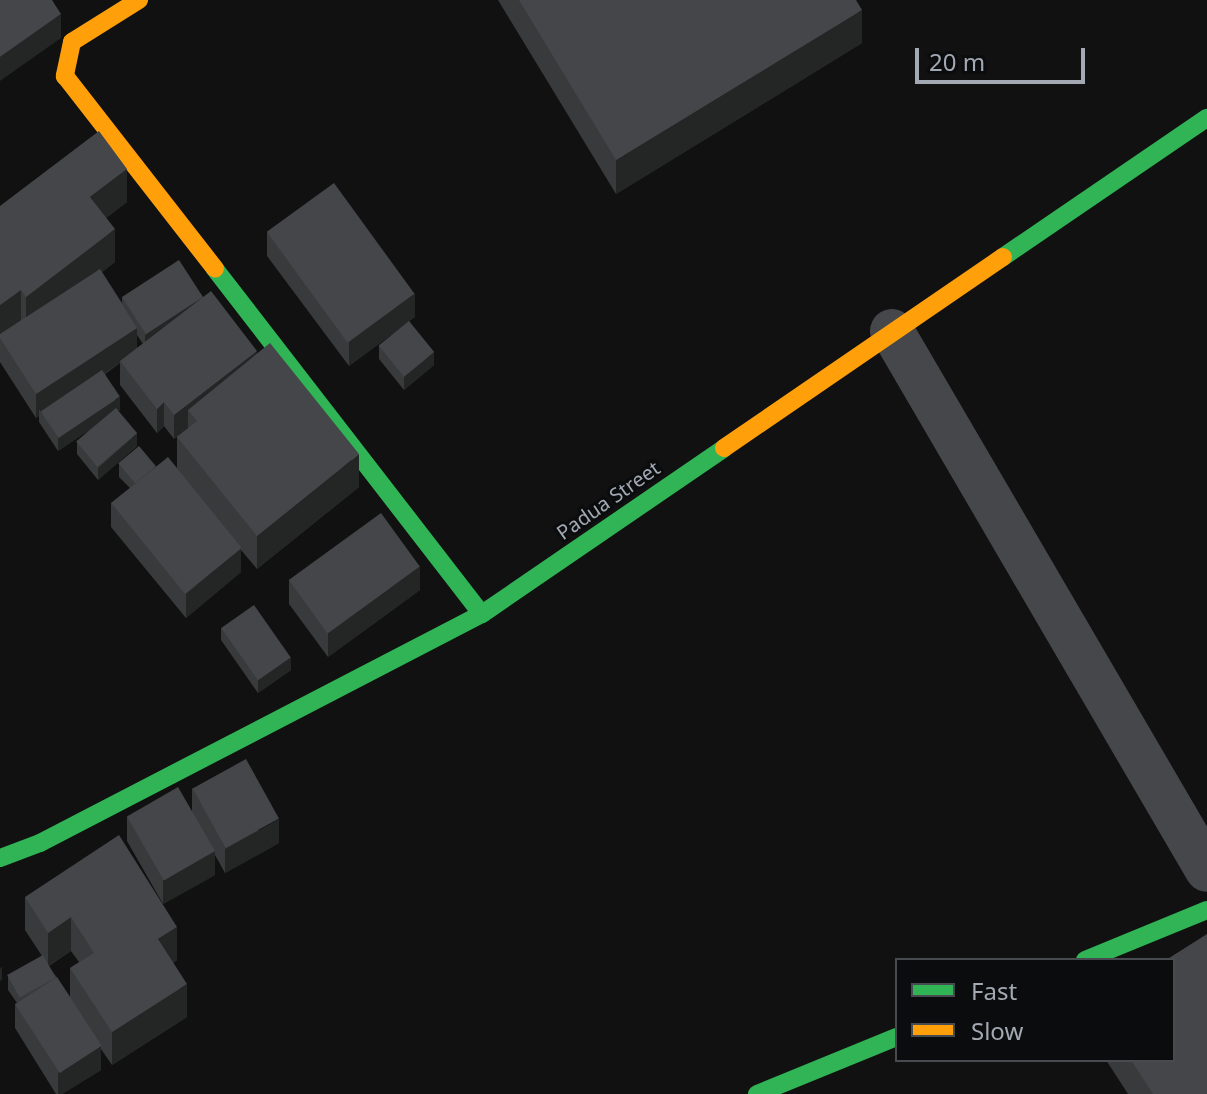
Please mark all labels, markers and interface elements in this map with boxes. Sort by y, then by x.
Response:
scale bar [919,32,1089,82]
text: 20 m [929,45,985,78]
street label: Padua Street [552,456,664,544]
legend [895,958,1175,1062]
text: Fast [971,974,1017,1007]
text: Slow [971,1014,1023,1047]

